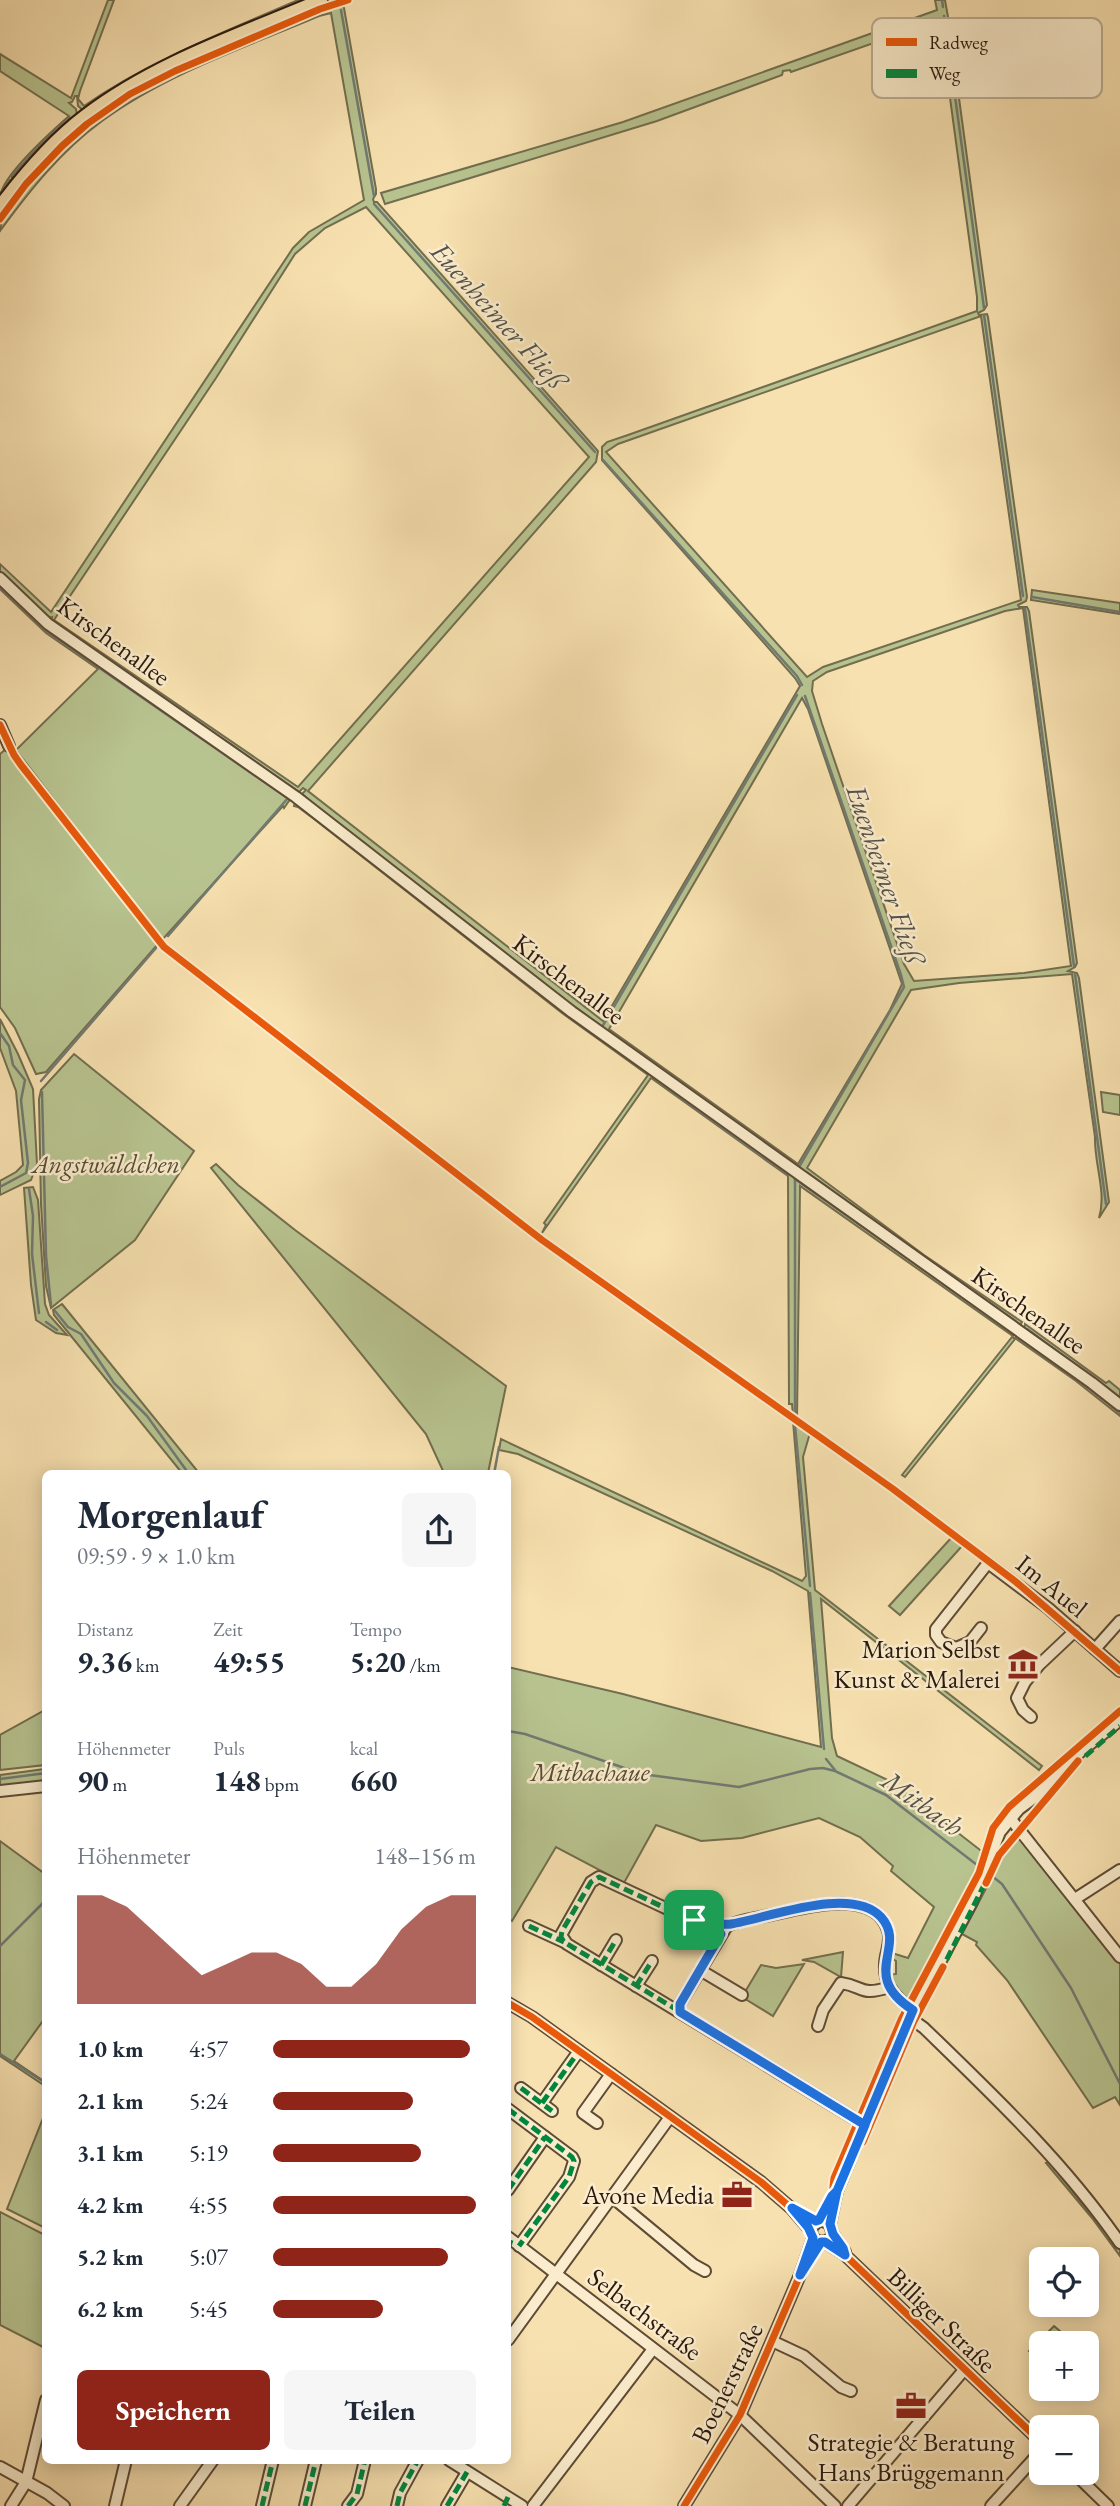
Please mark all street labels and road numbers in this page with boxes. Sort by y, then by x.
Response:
street label: Kirschenallee [51,588,177,694]
street label: Kirschenallee [506,926,632,1032]
street label: Kirschenallee [965,1258,1093,1362]
street label: Im Auel [1009,1547,1095,1625]
street label: Selbachstraße [581,2260,709,2368]
street label: Billiger Straße [880,2260,1004,2380]
street label: Boenerstraße [683,2317,771,2449]

